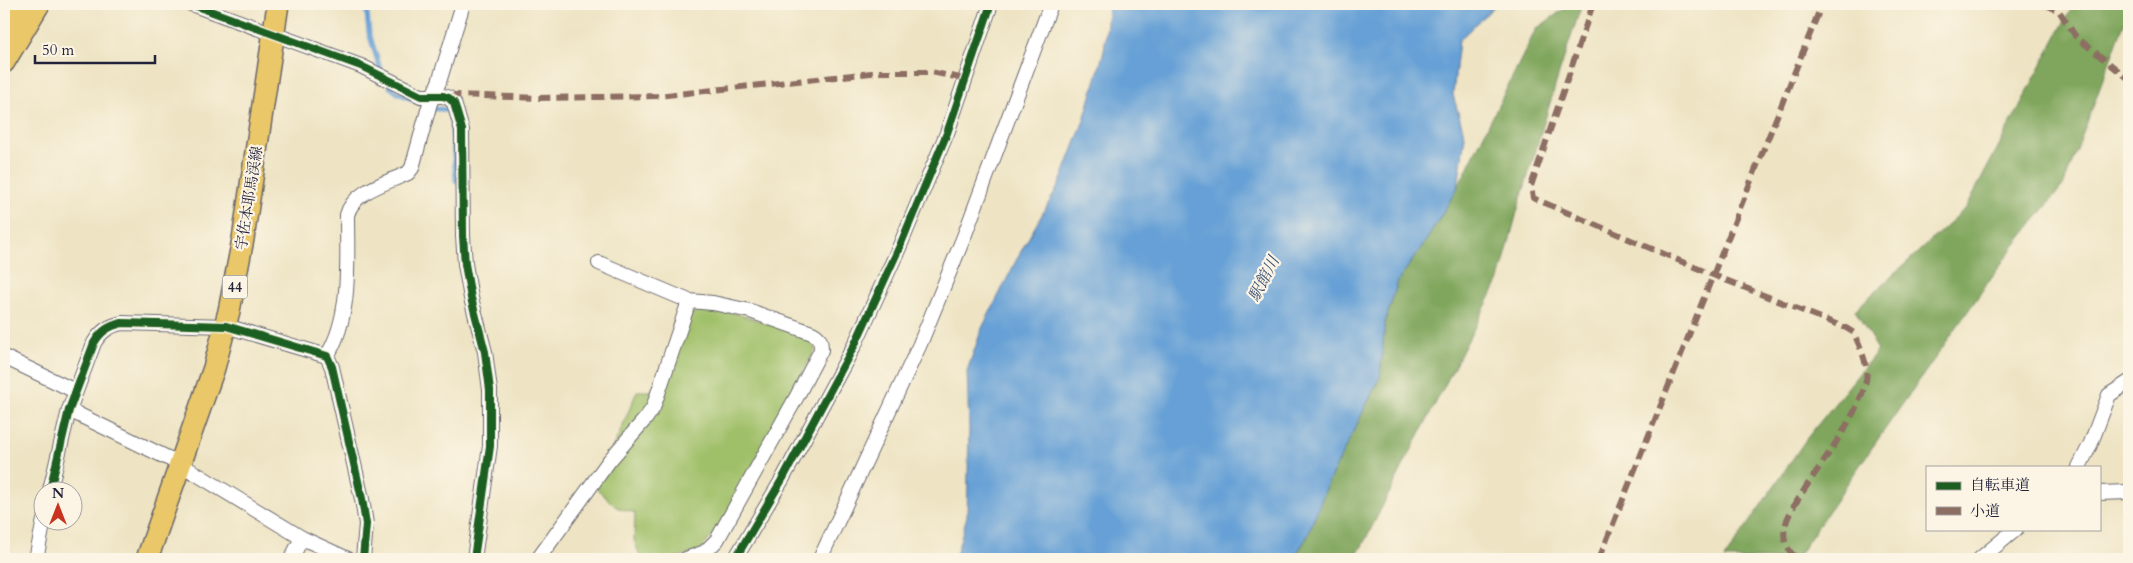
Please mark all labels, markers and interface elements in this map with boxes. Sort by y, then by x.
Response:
scale bar [35,32,155,64]
text: 50 m [42,40,74,60]
street label: 宇佐本耶馬渓線 [231,145,267,251]
water label: 駅館川 [1243,251,1286,305]
road number: 44 [222,276,248,298]
legend [1926,466,2100,530]
text: 自転車道 [1970,475,2030,495]
north arrow [32,480,82,530]
text: N [52,484,64,503]
text: 小道 [1970,501,2000,521]

